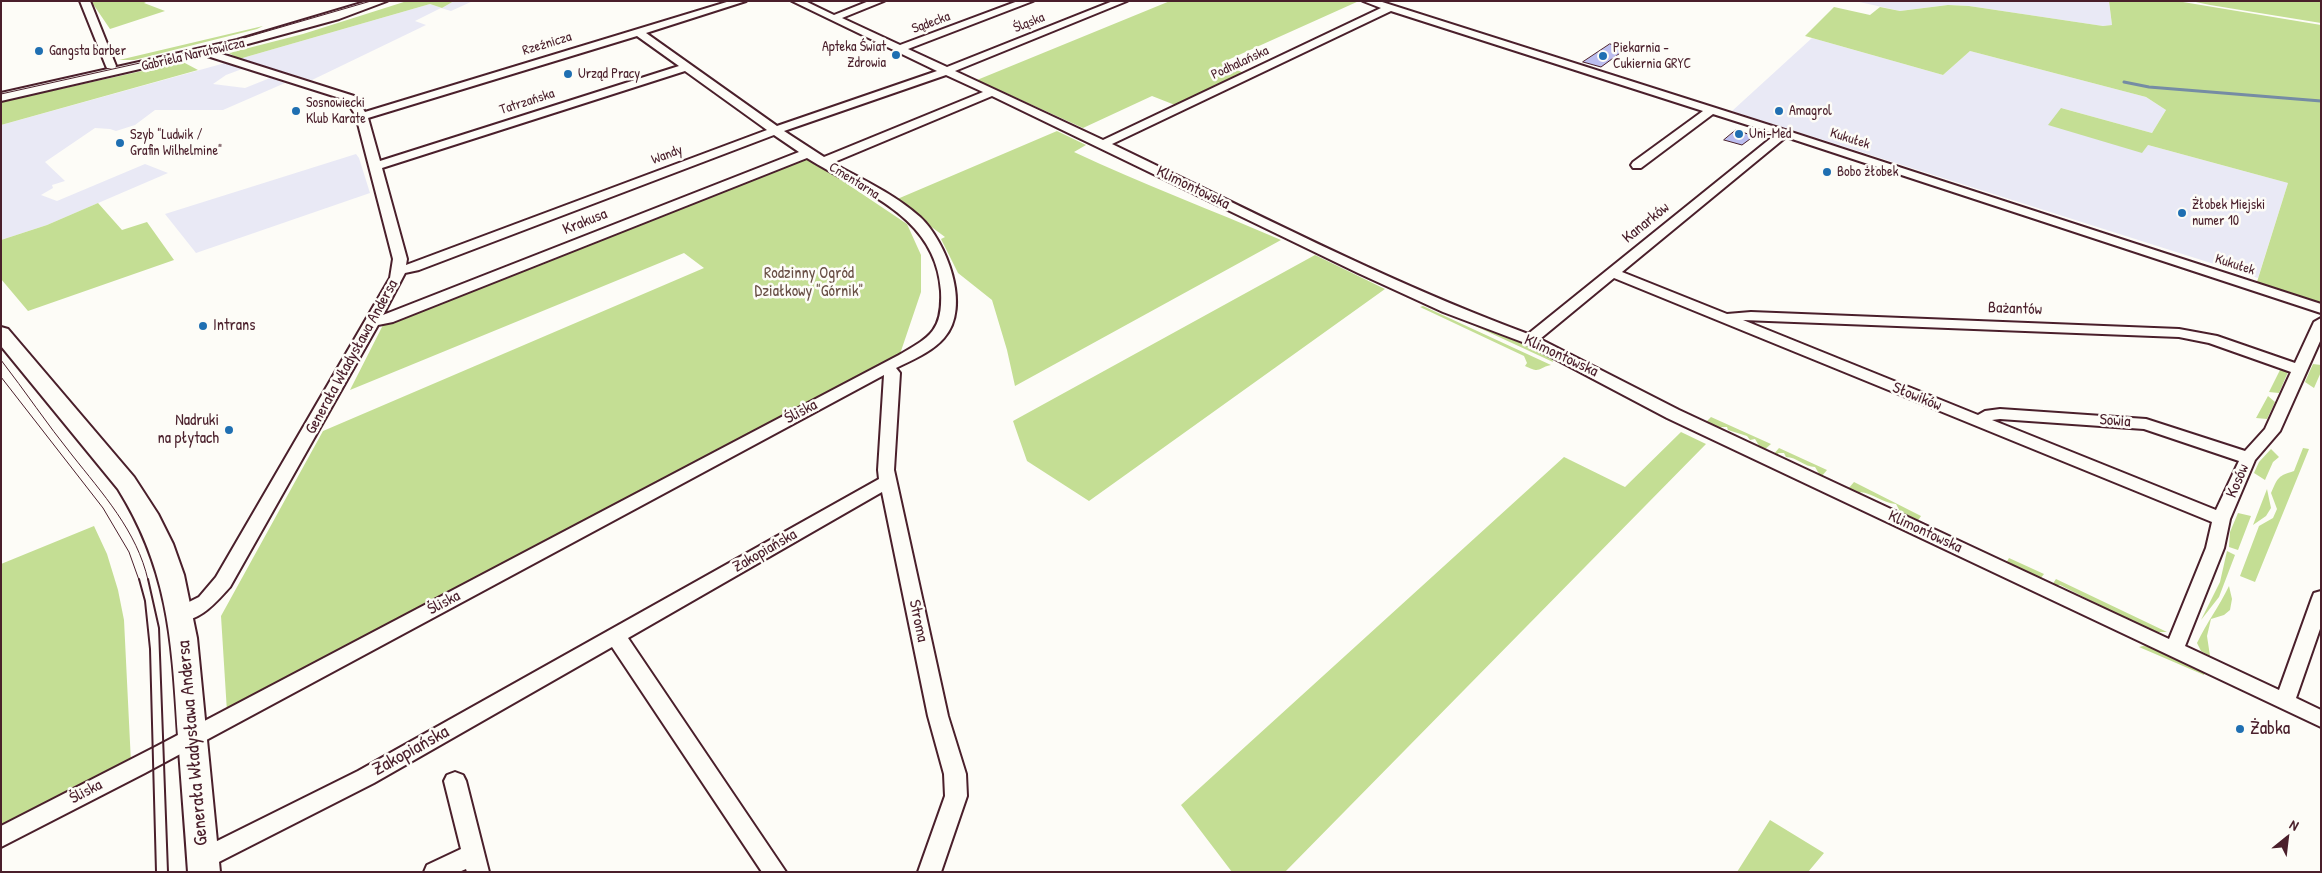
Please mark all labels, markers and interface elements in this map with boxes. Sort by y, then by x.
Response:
street label: Sądecka [909,8,953,38]
street label: Śląska [1011,9,1047,37]
street label: Rzeźnicza [520,29,574,59]
street label: Gabriela Narutowicza [140,35,246,75]
place label: Apteka Świat Zdrowia [822,39,886,72]
place label: Piekarnia - Cukiernia GRYC [1613,40,1691,72]
street label: Podhalańska [1209,42,1271,84]
place label: Gangsta barber [49,43,126,59]
marker: Gangsta barber [33,45,45,57]
marker: Apteka Świat Zdrowia [890,49,902,61]
marker: Piekarnia - Cukiernia GRYC [1597,50,1609,62]
place label: Urząd Pracy [578,66,640,82]
marker: Urząd Pracy [562,68,574,80]
street label: Tatrzańska [497,85,557,119]
place label: Sosnowiecki Klub Karate [306,95,366,128]
place label: Amagrol [1789,103,1832,119]
marker: Sosnowiecki Klub Karate [290,105,302,117]
marker: Amagrol [1773,105,1785,117]
street label: Kukułek [1828,125,1872,153]
place label: Uni-Med [1749,126,1791,142]
place label: Szyb "Ludwik / Grafin Wilhelmine" [130,127,222,160]
marker: Uni-Med [1733,128,1745,140]
marker: Szyb "Ludwik / Grafin Wilhelmine" [114,137,126,149]
street label: Wandy [649,141,685,169]
street label: Cmentarna [826,159,882,203]
street label: Klimontowska [1153,162,1233,214]
place label: Bobo żłobek [1837,164,1898,180]
marker: Bobo żłobek [1821,166,1833,178]
place label: Żłobek Miejski numer 10 [2192,197,2265,230]
street label: Kanarków [1619,198,1673,248]
street label: Krakusa [560,204,610,240]
marker: Żłobek Miejski numer 10 [2176,207,2188,219]
street label: Kukułek [2213,251,2257,279]
park label: Rodzinny Ogród Działkowy "Górnik" [755,264,863,302]
street label: Generała Władysława Andersa [302,276,402,438]
street label: Bażantów [1988,298,2042,320]
place label: Intrans [213,316,255,336]
marker: Intrans [197,320,209,332]
street label: Klimontowska [1521,331,1601,381]
street label: Słowików [1890,378,1944,416]
street label: Śliska [781,395,821,429]
street label: Sowia [2099,410,2131,432]
place label: Nadruki na płytach [157,411,219,449]
marker: Nadruki na płytach [223,424,235,436]
street label: Kosów [2222,461,2254,501]
street label: Klimontowska [1885,507,1965,557]
street label: Zakopiańska [730,525,800,577]
street label: Śliska [424,586,464,620]
street label: Stroma [904,598,932,644]
street label: Generała Władysława Andersa [173,639,213,847]
place label: Żabka [2250,718,2290,740]
street label: Zakopiańska [369,721,453,781]
marker: Żabka [2234,723,2246,735]
street label: Śliska [66,775,106,809]
north arrow [2262,813,2312,863]
text: N [2287,814,2302,835]

